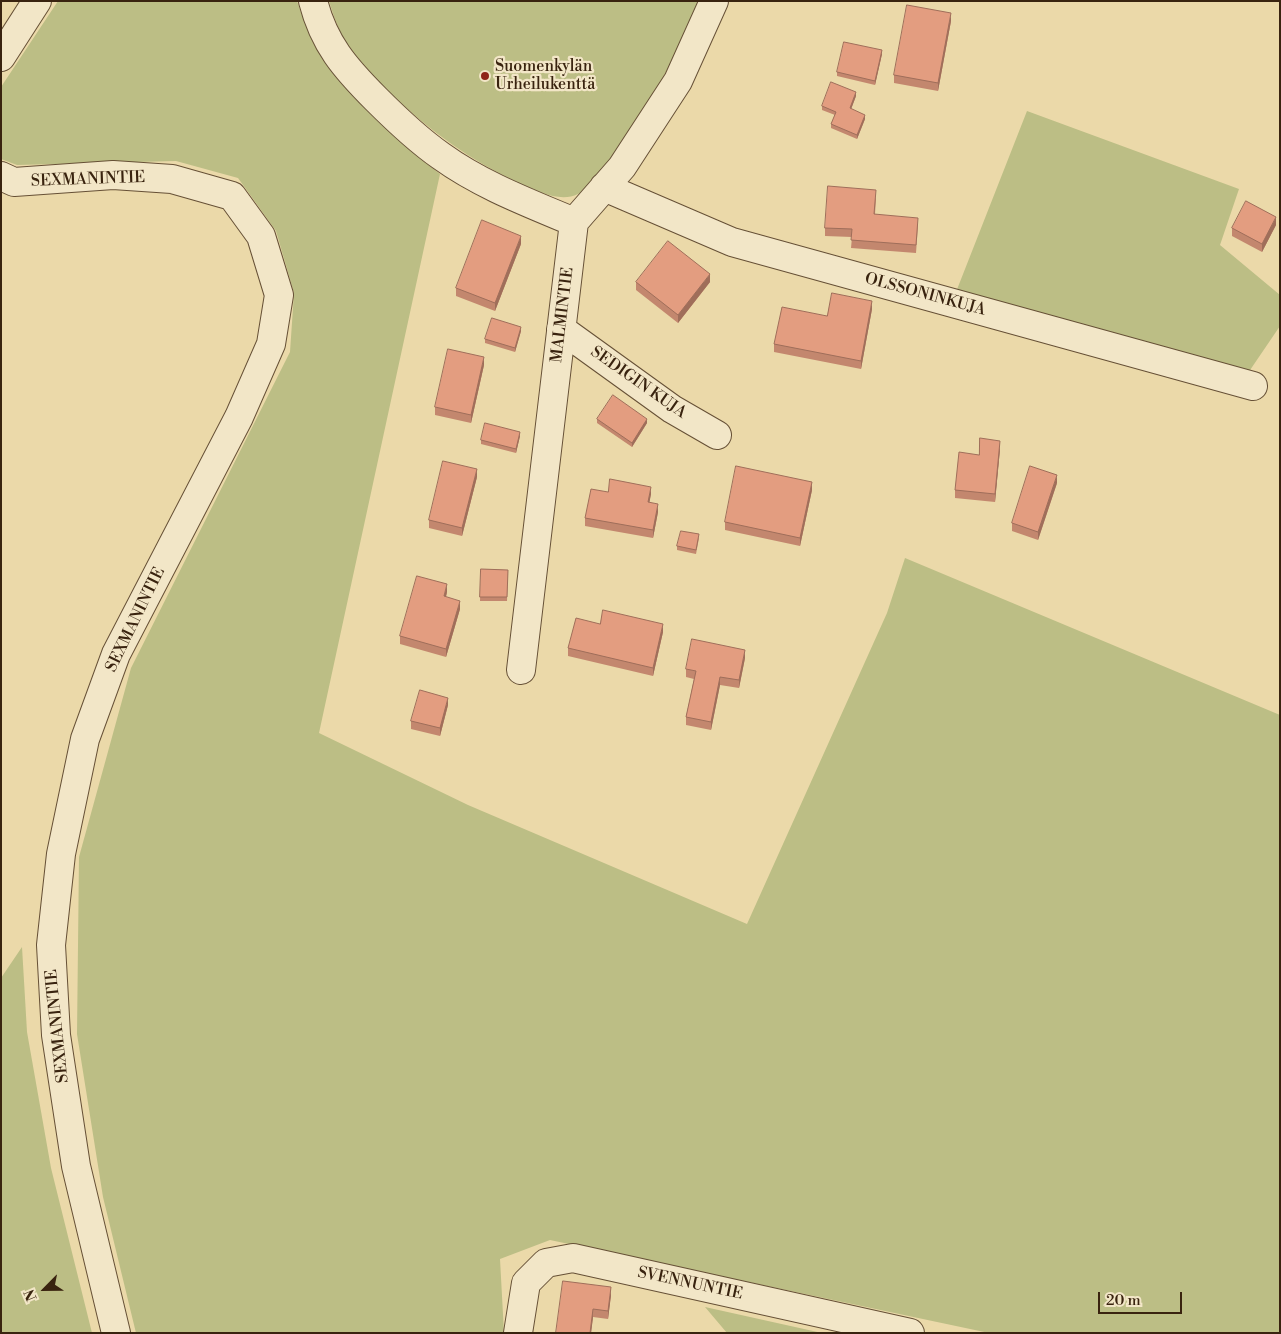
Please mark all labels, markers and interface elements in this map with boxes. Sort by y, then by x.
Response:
place label: Suomenkylän Urheilukenttä [495,57,595,95]
marker: Suomenkylän Urheilukenttä [479,70,491,82]
street label: SEXMANINTIE [30,168,146,192]
street label: MALMINTIE [548,266,578,364]
street label: OLSSONINKUJA [862,270,988,320]
street label: SEDIGIN KUJA [586,343,690,423]
street label: SEXMANINTIE [102,564,170,676]
street label: SEXMANINTIE [42,968,74,1084]
north arrow [20,1264,70,1314]
street label: SVENNUNTIE [636,1264,744,1304]
scale bar [1101,1282,1185,1314]
text: N [21,1286,42,1303]
text: 20 m [1106,1291,1141,1310]

